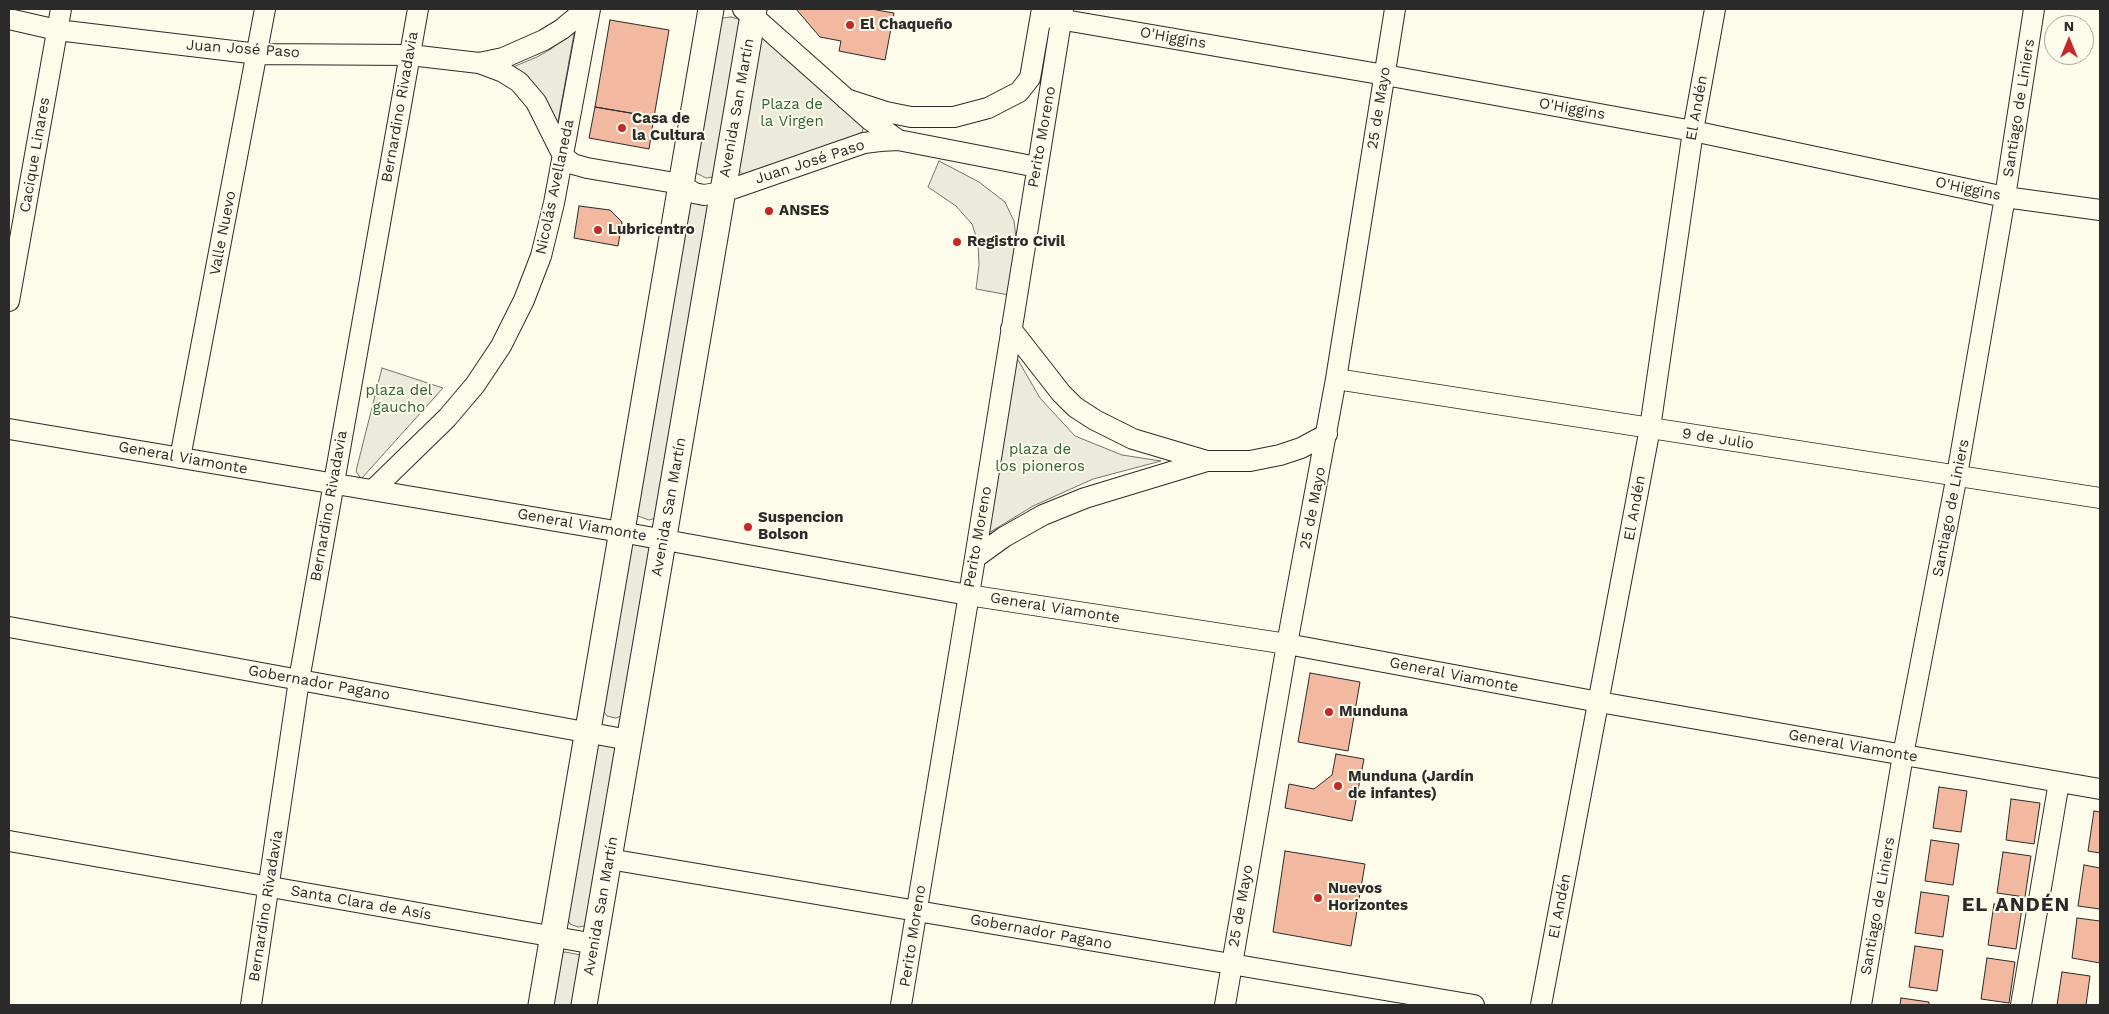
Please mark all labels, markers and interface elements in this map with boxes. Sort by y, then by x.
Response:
north arrow [2044,15,2094,65]
place label: El Chaqueño [860,16,952,34]
text: N [2064,18,2074,34]
marker: El Chaqueño [844,19,856,31]
street label: O'Higgins [1139,23,1207,53]
street label: Bernardino Rivadavia [378,30,422,184]
street label: Juan José Paso [185,36,301,62]
street label: Avenida San Martín [716,37,758,179]
street label: Santiago de Liniers [1999,38,2039,178]
street label: 25 de Mayo [1364,65,1394,151]
street label: El Andén [1682,74,1712,142]
street label: Perito Moreno [1024,85,1060,189]
street label: O'Higgins [1538,94,1606,124]
street label: Cacique Linares [16,96,54,214]
park label: Plaza de la Virgen [760,96,824,131]
place label: Casa de la Cultura [632,110,705,145]
street label: Nicolás Avellaneda [532,118,578,256]
marker: Casa de la Cultura [616,122,628,134]
street label: Juan José Paso [753,136,867,188]
street label: O'Higgins [1933,173,2003,205]
street label: Valle Nuevo [206,189,240,277]
place label: ANSES [779,202,829,220]
marker: ANSES [763,205,775,217]
place label: Lubricentro [608,221,695,239]
marker: Lubricentro [592,224,604,236]
place label: Registro Civil [967,233,1065,251]
marker: Registro Civil [951,236,963,248]
park label: plaza del gaucho [366,382,432,417]
street label: 9 de Julio [1681,424,1755,454]
street label: Bernardino Rivadavia [307,429,351,583]
street label: Avenida San Martín [648,436,690,578]
street label: General Viamonte [117,438,249,478]
street label: Santiago de Liniers [1929,438,1973,578]
park label: plaza de los pioneros [995,441,1085,476]
street label: 25 de Mayo [1296,465,1330,551]
street label: El Andén [1620,474,1650,542]
street label: Perito Moreno [960,485,996,589]
street label: General Viamonte [516,505,648,545]
place label: Suspencion Bolson [758,509,843,544]
marker: Suspencion Bolson [742,521,754,533]
street label: General Viamonte [989,589,1121,627]
street label: General Viamonte [1388,654,1520,696]
street label: Gobernador Pagano [247,662,391,704]
place label: Munduna [1339,703,1408,721]
marker: Munduna [1323,706,1335,718]
street label: General Viamonte [1787,726,1919,766]
place label: Munduna (Jardín de infantes) [1348,768,1474,803]
marker: Munduna (Jardín de infantes) [1332,780,1344,792]
street label: Bernardino Rivadavia [245,829,287,983]
street label: Avenida San Martín [580,835,622,977]
street label: Santiago de Liniers [1857,836,1899,976]
street label: 25 de Mayo [1225,863,1257,949]
street label: El Andén [1545,872,1575,940]
place label: Nuevos Horizontes [1328,880,1408,915]
street label: Santa Clara de Asís [289,882,433,924]
street label: Perito Moreno [896,884,930,988]
marker: Nuevos Horizontes [1312,892,1324,904]
district label: EL ANDÉN [1961,893,2071,917]
street label: Gobernador Pagano [969,911,1113,953]

